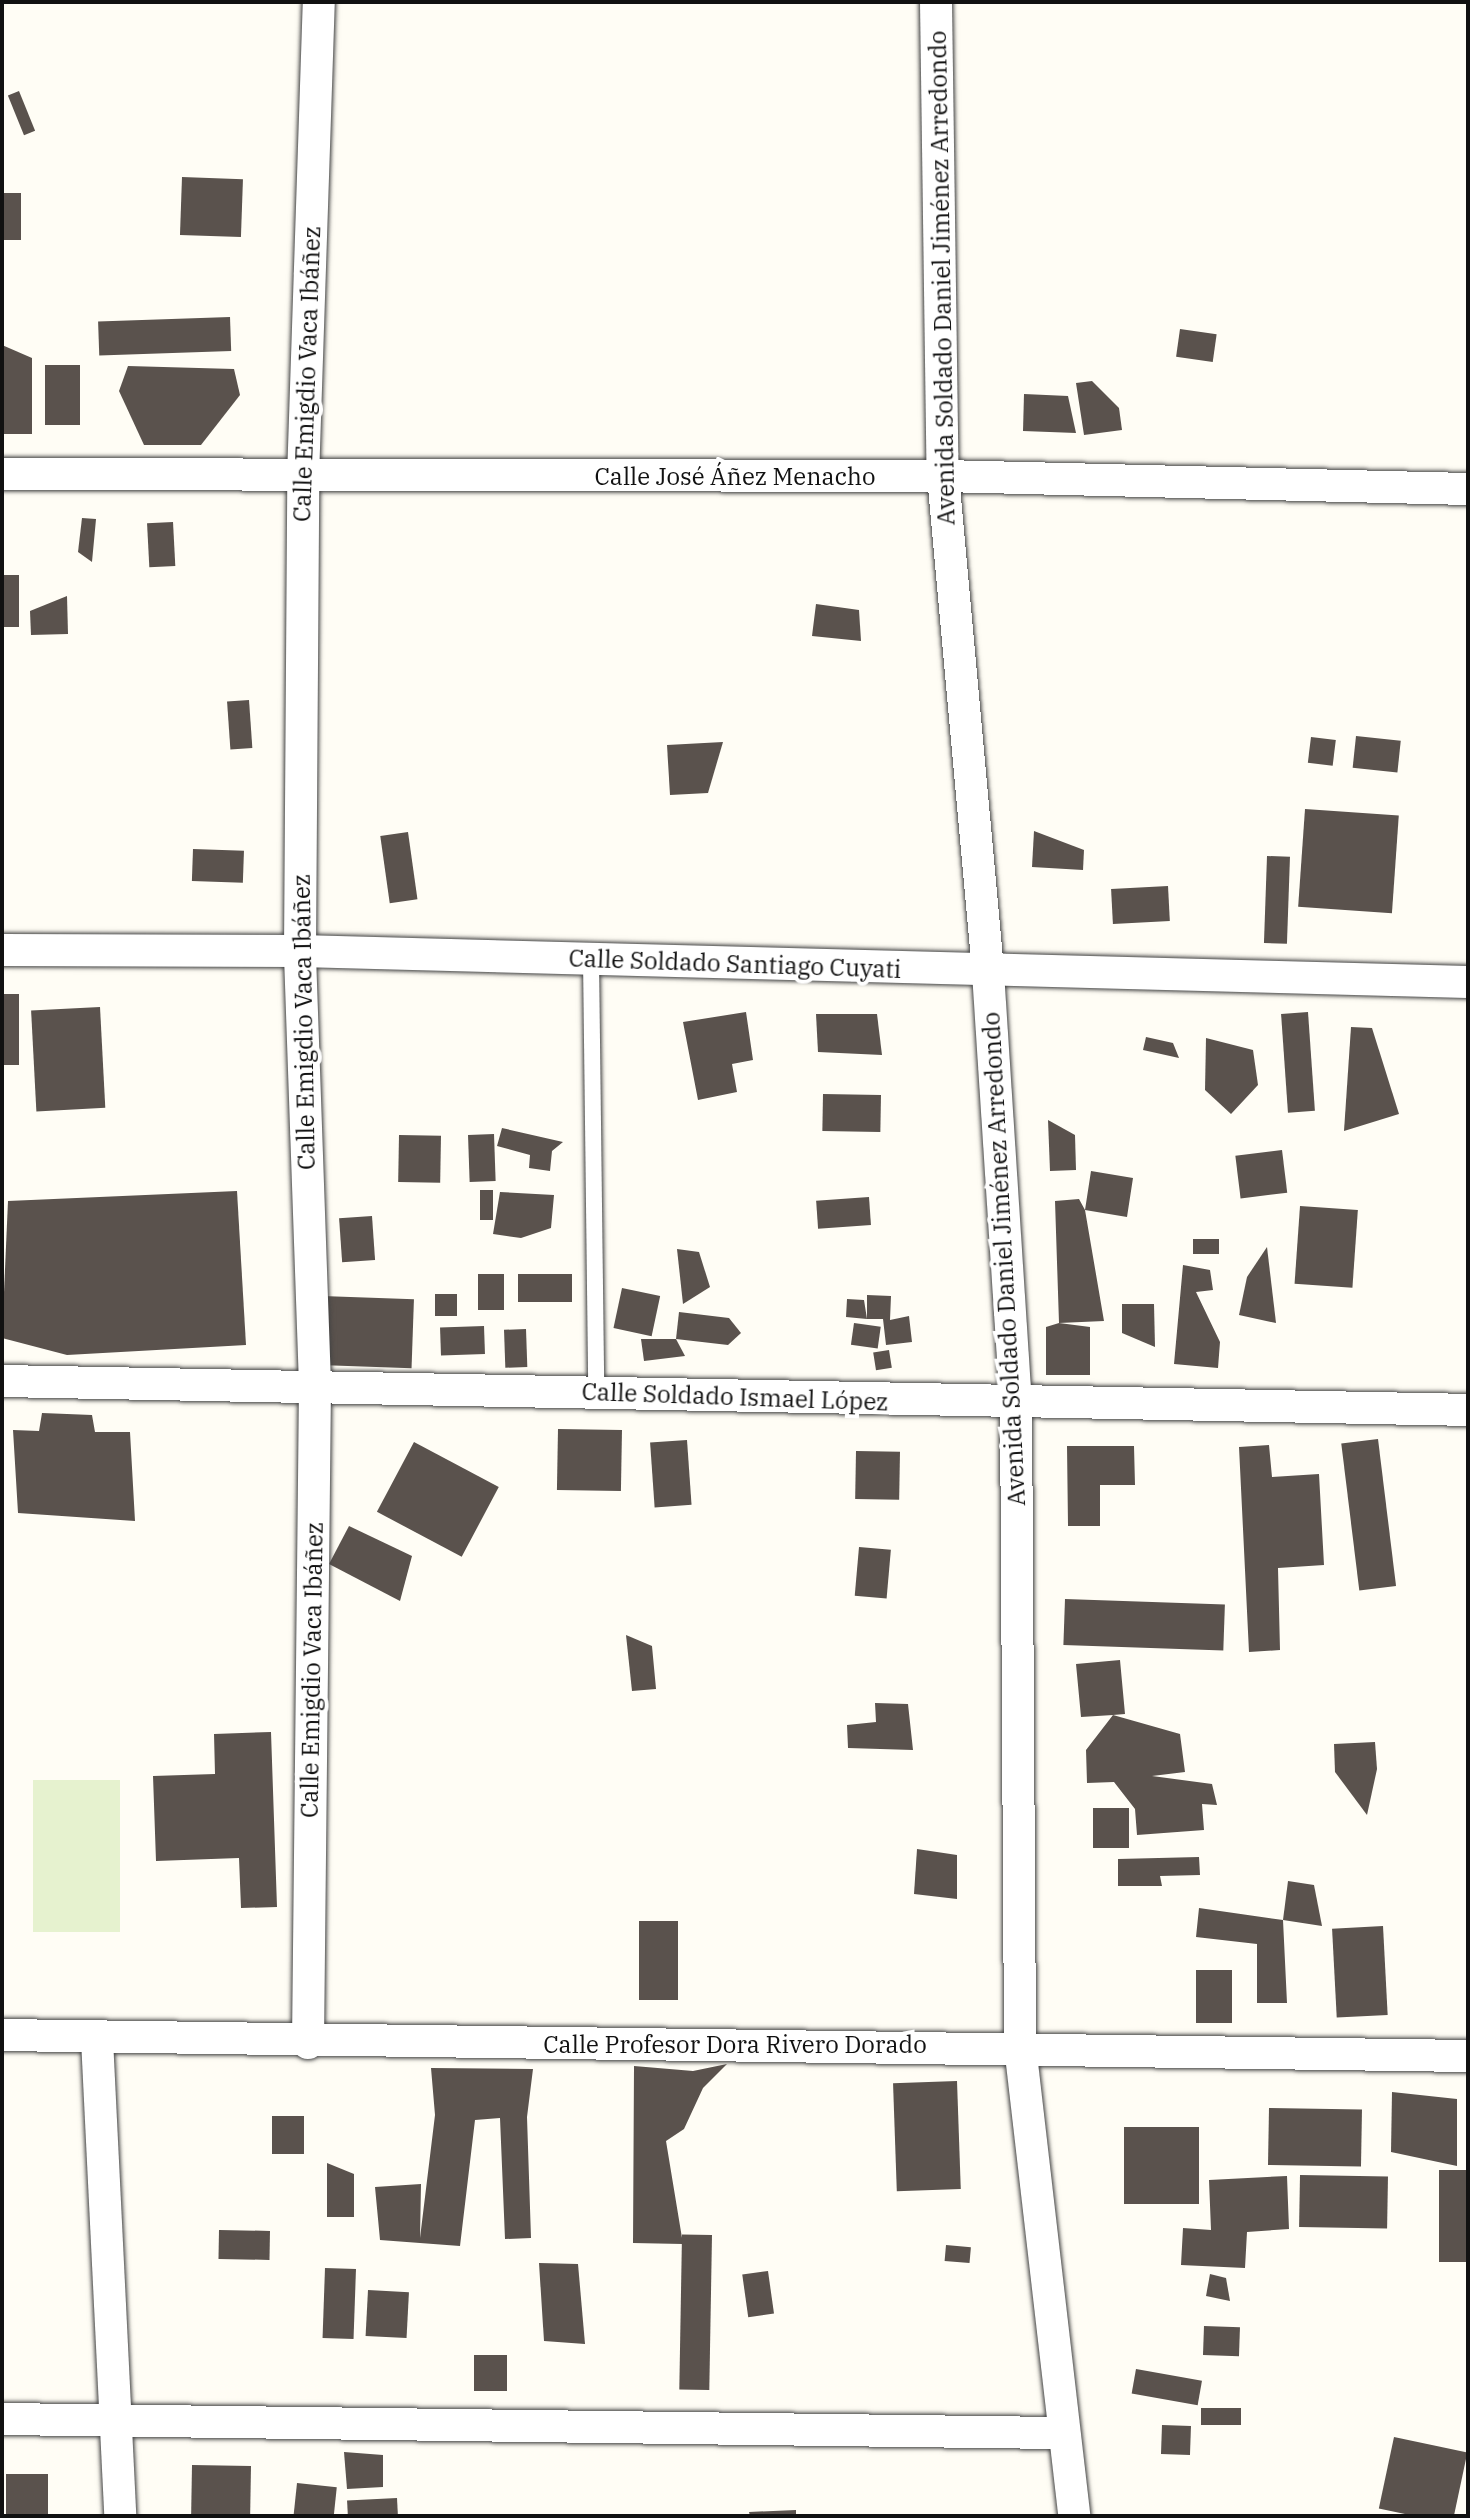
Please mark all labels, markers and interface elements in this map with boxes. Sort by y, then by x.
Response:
street label: Avenida Soldado Daniel Jiménez Arredondo [923,30,961,526]
street label: Calle Emigdio Vaca Ibáñez [287,226,327,522]
street label: Calle José Áñez Menacho [594,463,876,491]
street label: Calle Emigdio Vaca Ibáñez [287,874,321,1170]
street label: Calle Soldado Santiago Cuyati [568,944,902,984]
street label: Avenida Soldado Daniel Jiménez Arredondo [977,1011,1031,1507]
street label: Calle Soldado Ismael López [581,1377,889,1417]
street label: Calle Emigdio Vaca Ibáñez [295,1522,329,1818]
street label: Calle Profesor Dora Rivero Dorado [543,2031,927,2059]

